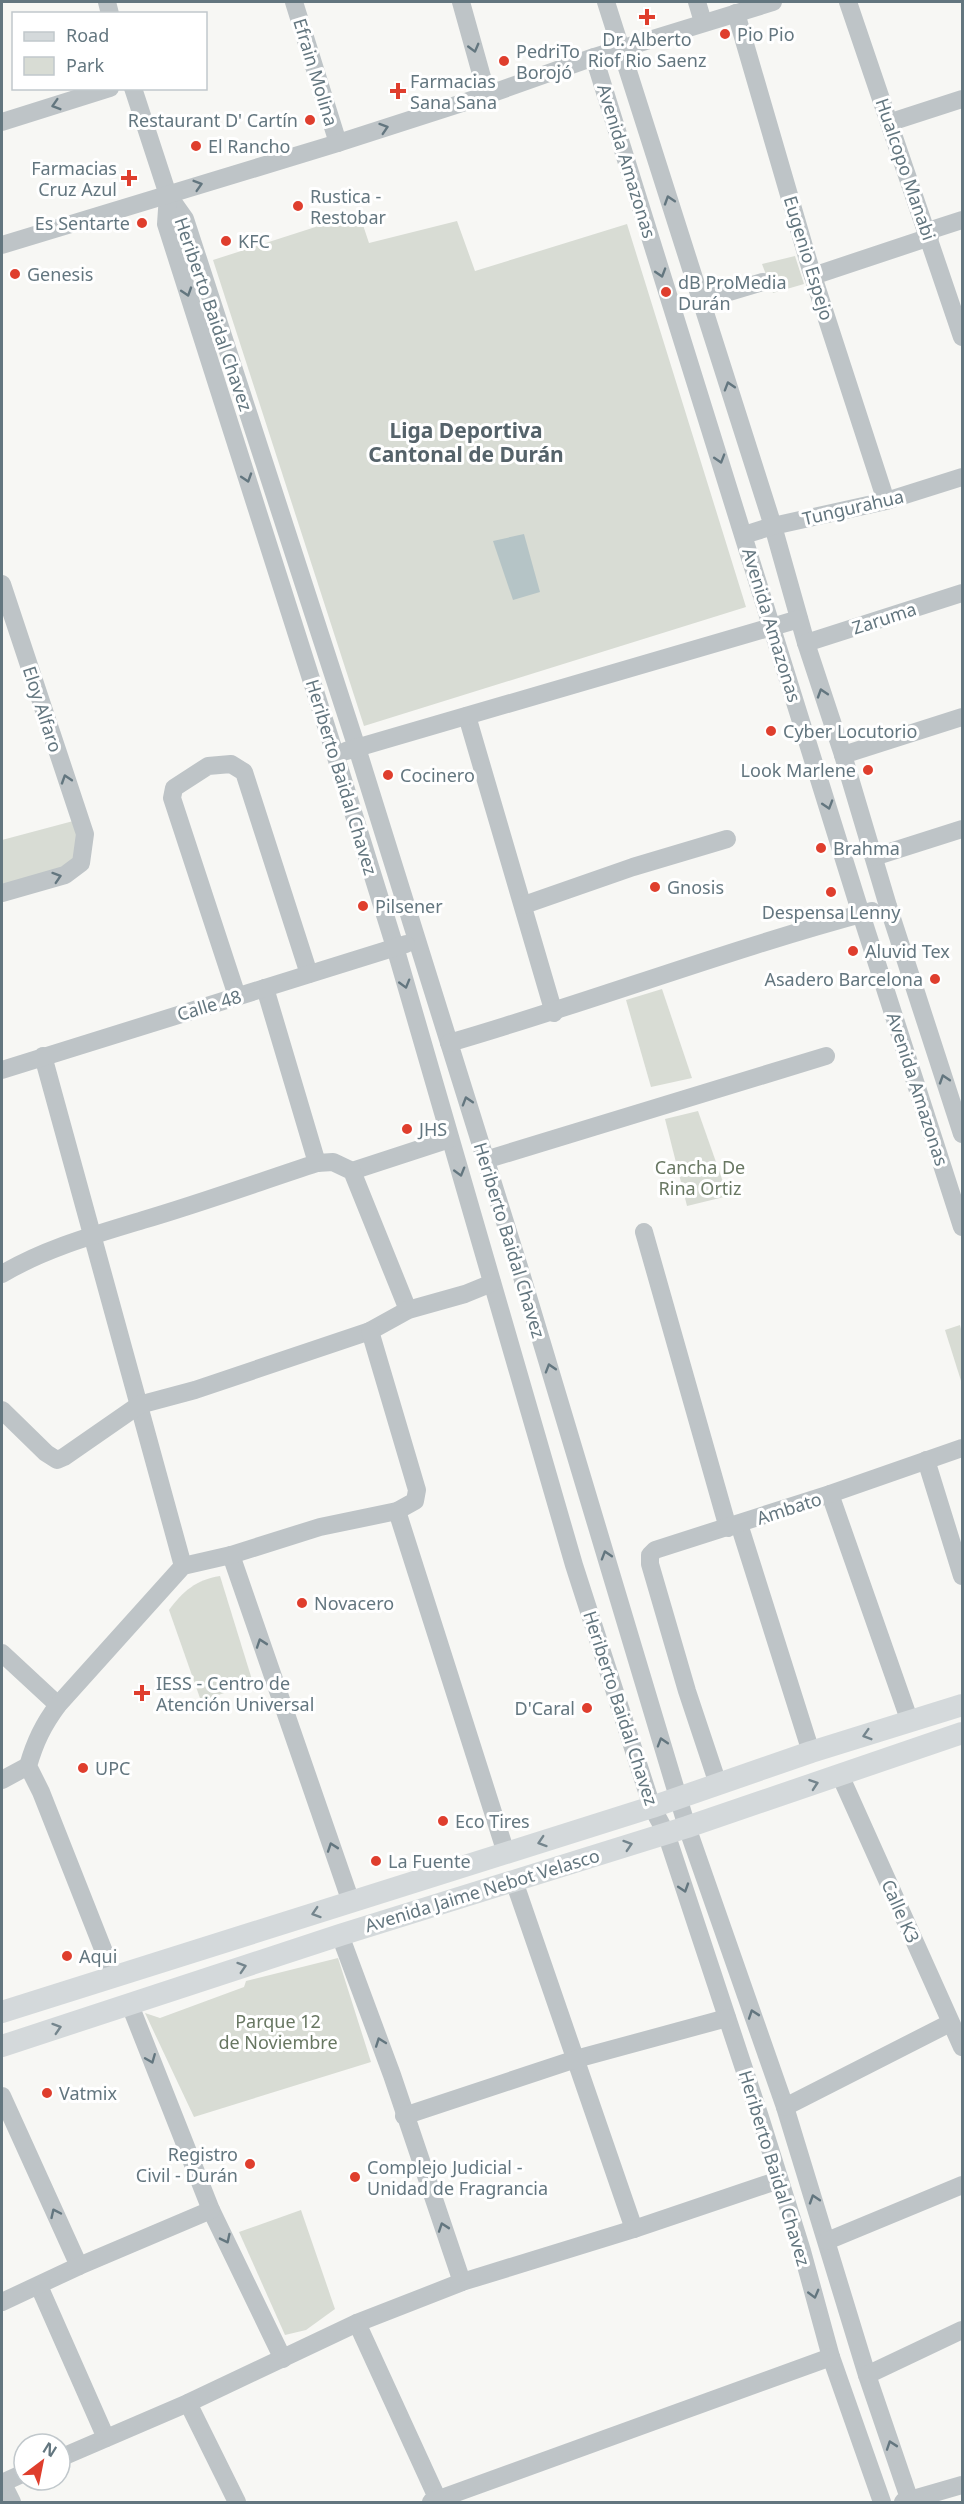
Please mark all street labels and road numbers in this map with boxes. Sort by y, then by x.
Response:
street label: Efrain Molina [288,15,344,129]
street label: Avenida Amazonas [592,81,662,241]
street label: Hualcopo Manabi [870,95,942,243]
street label: Eugenio Espejo [779,193,839,323]
street label: Heriberto Baidal Chavez [170,214,258,414]
street label: Tungurahua [800,484,906,530]
street label: Avenida Amazonas [737,545,807,705]
street label: Zaruma [849,596,919,640]
street label: Eloy Alfaro [18,663,68,755]
street label: Heriberto Baidal Chavez [301,676,383,878]
street label: Calle 48 [174,984,244,1026]
street label: Avenida Amazonas [882,1009,954,1169]
street label: Heriberto Baidal Chavez [469,1139,551,1341]
street label: Ambato [753,1486,825,1530]
street label: Heriberto Baidal Chavez [578,1608,664,1808]
street label: Avenida Jaime Nebot Velasco [362,1843,602,1937]
street label: Calle K3 [876,1875,926,1947]
street label: Heriberto Baidal Chavez [734,2067,816,2269]

